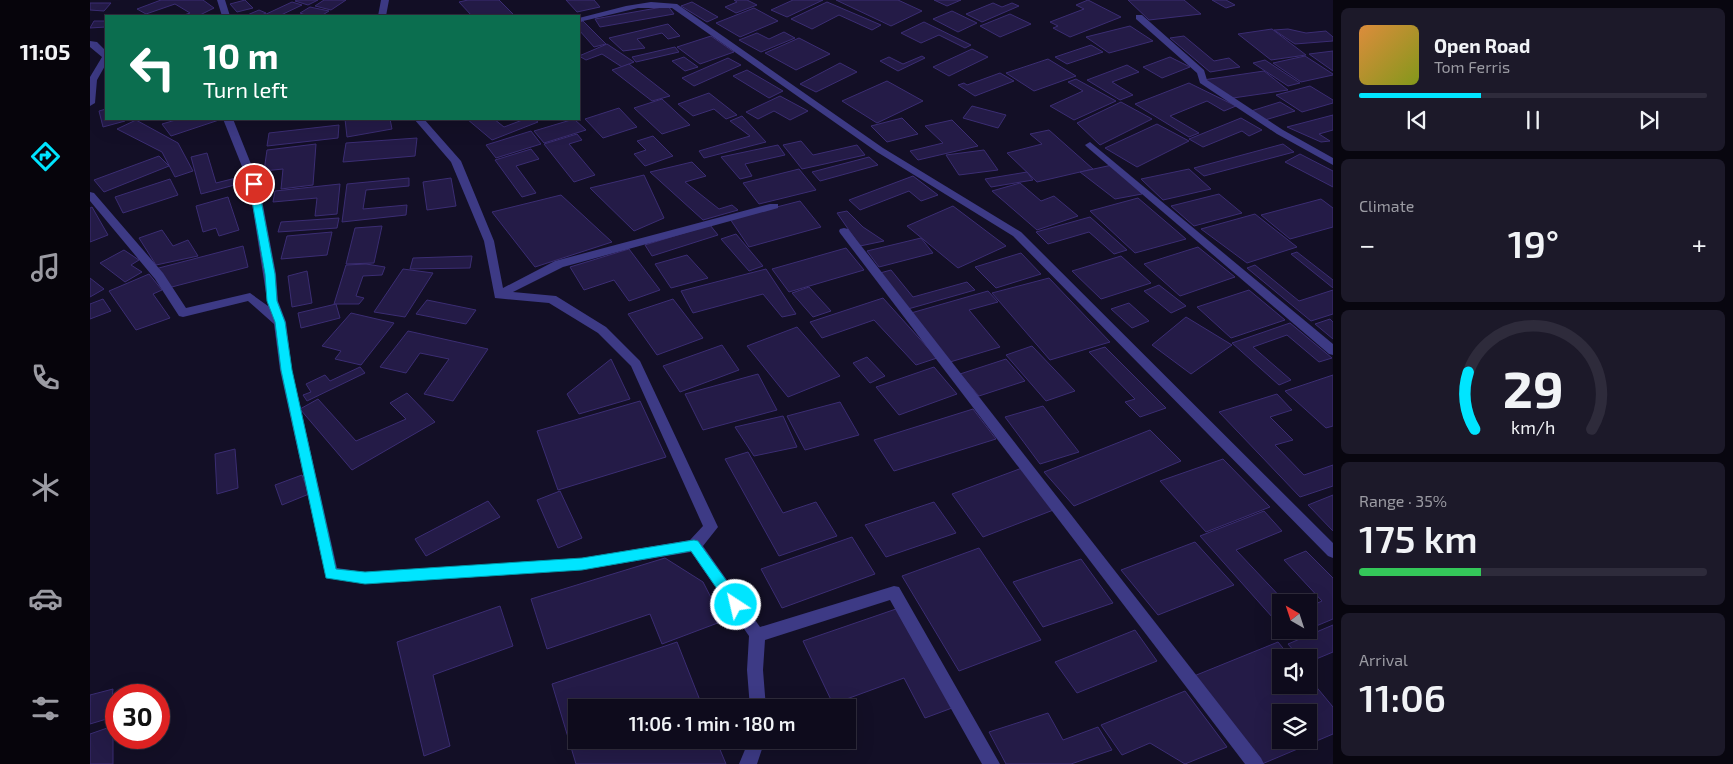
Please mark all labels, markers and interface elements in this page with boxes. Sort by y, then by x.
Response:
text: 10 m [203,34,279,76]
text: Open Road [1434,34,1530,57]
icon: left [120,35,185,100]
text: 11:05 [20,38,70,64]
text: Tom Ferris [1434,57,1510,76]
text: Turn left [203,76,288,102]
icon: previous [1403,106,1431,134]
icon: pause [1519,106,1547,134]
icon: next [1635,106,1663,134]
icon: directions [28,139,63,174]
pin [233,163,275,205]
icon: arrive [240,170,268,198]
text: Climate [1359,196,1414,215]
text: 19° [1508,220,1559,266]
text: − [1359,227,1375,261]
text: + [1692,227,1707,261]
icon: music [28,250,63,285]
text: 29 [1503,356,1563,418]
icon: phone [28,360,63,395]
text: km/h [1511,416,1555,438]
icon: climate [28,470,63,505]
text: Range · 35% [1359,491,1447,510]
text: 175 km [1359,515,1478,561]
position arrow [709,578,761,630]
icon: car [28,581,63,616]
north arrow [1272,594,1318,639]
map controls [1272,594,1317,749]
button: sound [1272,649,1317,694]
text: Arrival [1359,650,1408,669]
text: 11:06 [1359,674,1446,720]
speed limit sign: 30 [105,684,170,749]
icon: filters [28,691,63,726]
button: layers [1272,704,1317,749]
text: 11:06 · 1 min · 180 m [629,712,795,735]

